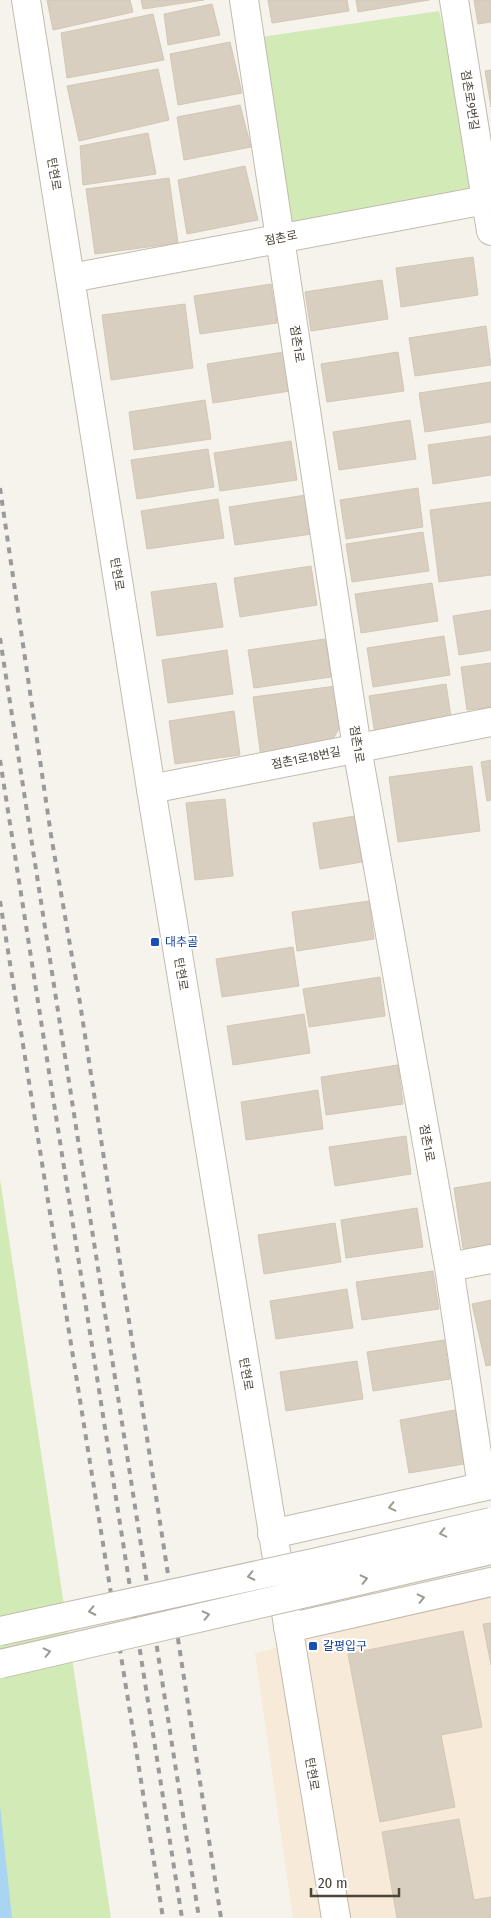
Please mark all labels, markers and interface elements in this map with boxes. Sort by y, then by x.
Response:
street label: 점촌로9번길 [458,69,482,131]
street label: 탄현로 [44,157,64,191]
street label: 점촌로 [263,228,299,248]
street label: 점촌1로 [287,324,307,364]
street label: 탄현로 [107,557,127,591]
street label: 점촌1로 [347,724,367,764]
street label: 점촌1로18번길 [270,744,342,772]
place label: 대추골 [165,935,198,949]
marker: 대추골 [149,936,161,948]
street label: 탄현로 [171,957,191,991]
street label: 점촌1로 [417,1123,437,1163]
street label: 탄현로 [236,1357,256,1391]
one-way arrow [388,1501,397,1512]
one-way arrow [439,1527,448,1538]
one-way arrow [246,1570,255,1581]
one-way arrow [359,1574,368,1585]
one-way arrow [416,1593,425,1604]
one-way arrow [88,1605,96,1615]
one-way arrow [201,1610,210,1621]
place label: 갈평입구 [323,1639,367,1653]
marker: 갈평입구 [307,1640,319,1652]
one-way arrow [43,1647,52,1658]
street label: 탄현로 [302,1757,322,1791]
scale bar [311,1866,398,1898]
text: 20 m [318,1874,348,1892]

